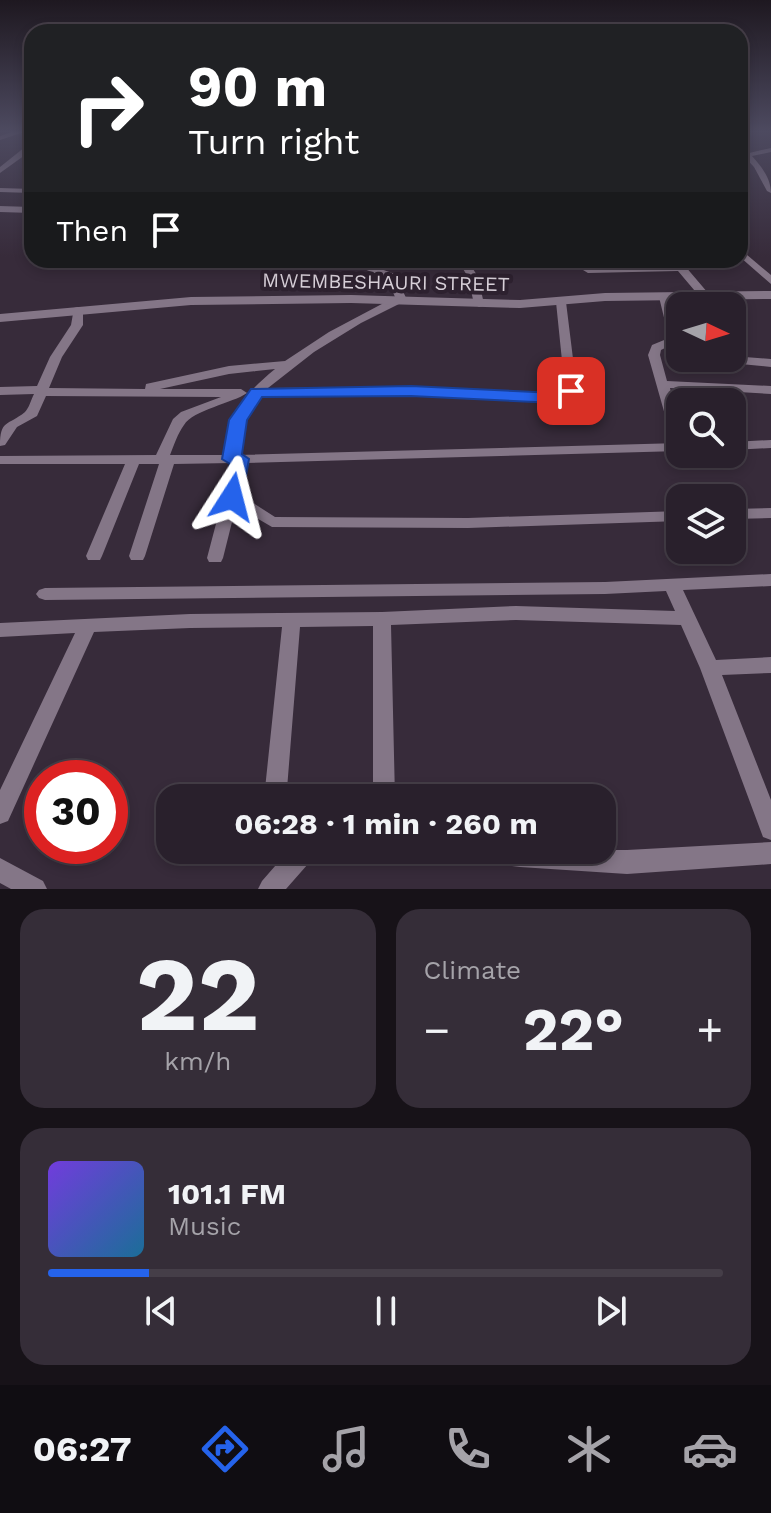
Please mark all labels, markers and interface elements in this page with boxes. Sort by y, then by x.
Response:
text: 90 m [188,54,327,120]
icon: right [56,56,160,160]
text: Turn right [188,121,359,163]
icon: arrive [144,208,188,252]
text: Then [56,213,128,248]
street label: MWEMBESHAURI STREET [262,268,510,296]
north arrow [666,292,746,372]
map controls [666,292,746,564]
pin [537,357,605,425]
icon: arrive [549,369,593,413]
button: search [666,388,746,468]
position arrow [190,455,274,539]
button: layers [666,484,746,564]
speed limit sign: 30 [24,760,128,864]
text: 06:28 · 1 min · 260 m [234,806,538,841]
text: 22 [136,933,260,1055]
text: Climate [424,955,521,985]
text: 22° [523,994,624,1065]
text: − [424,1004,450,1056]
text: + [696,1004,723,1056]
text: km/h [164,1046,231,1076]
text: 101.1 FM [168,1176,286,1211]
text: Music [168,1211,241,1241]
icon: previous [139,1289,183,1333]
icon: pause [364,1289,408,1333]
icon: next [589,1289,633,1333]
icon: directions [197,1421,253,1477]
icon: music [318,1421,374,1477]
icon: phone [440,1421,496,1477]
icon: climate [561,1421,617,1477]
icon: car [682,1421,738,1477]
text: 06:27 [33,1428,132,1470]

